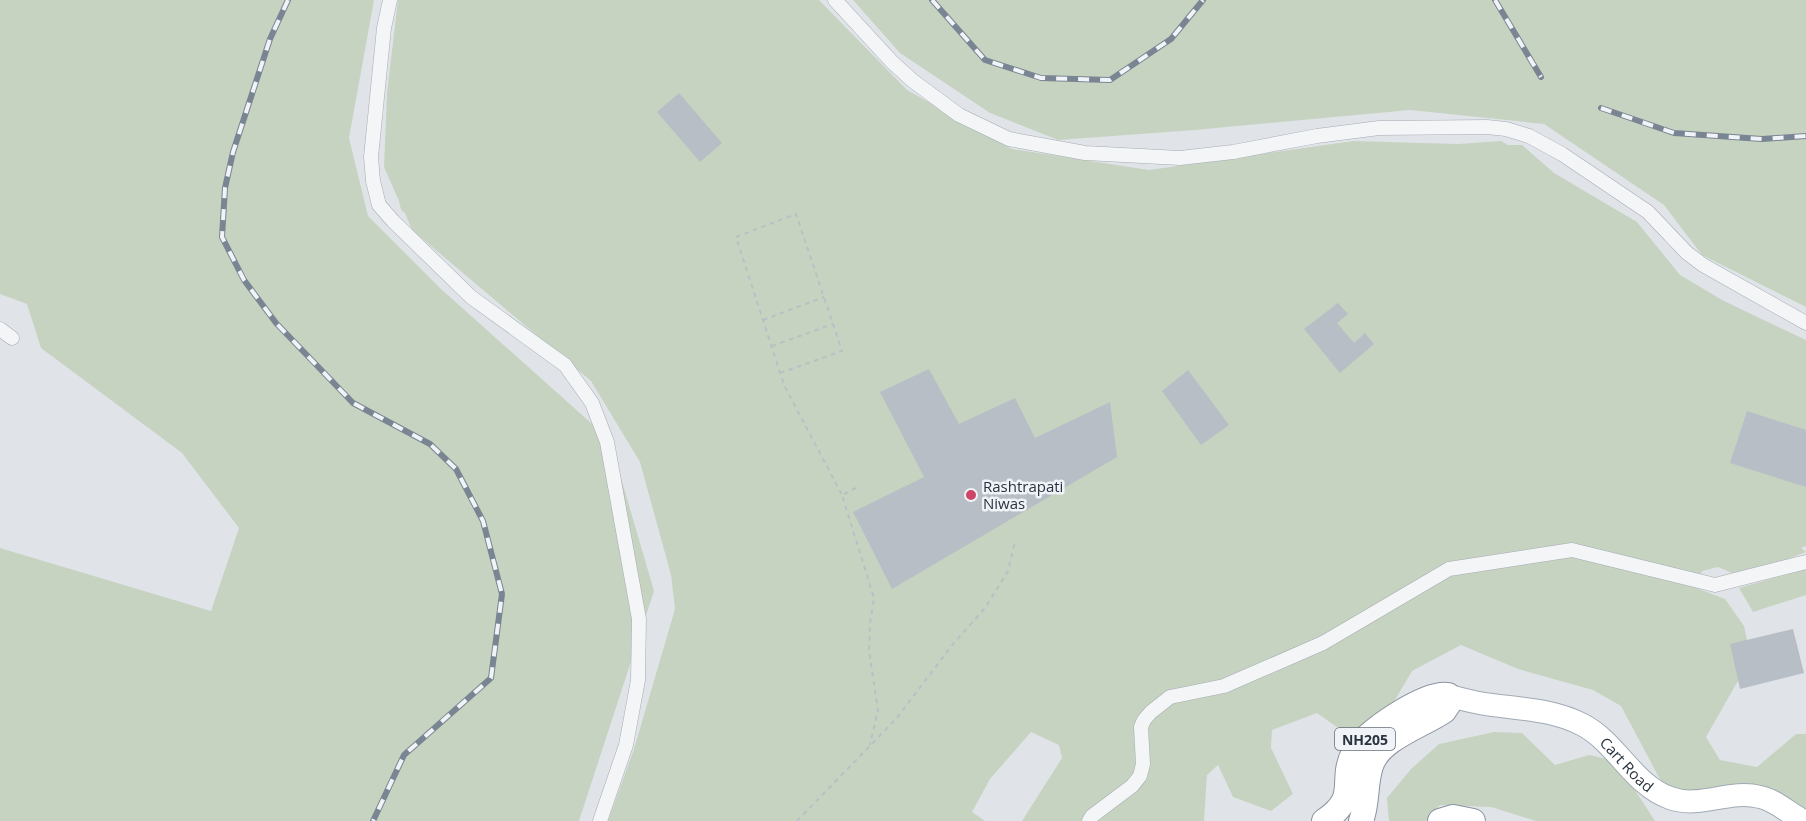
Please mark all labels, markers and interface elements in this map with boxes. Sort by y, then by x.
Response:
place label: Rashtrapati Niwas [983,476,1063,513]
marker: Rashtrapati Niwas [964,488,978,502]
road number: NH205 [1335,728,1395,750]
street label: Cart Road [1596,732,1658,796]

